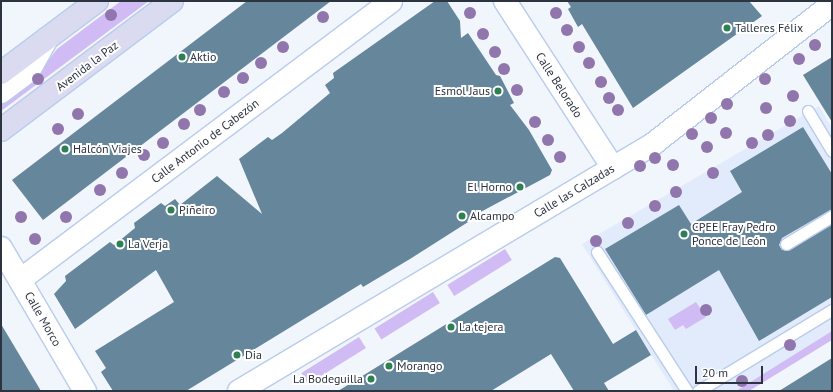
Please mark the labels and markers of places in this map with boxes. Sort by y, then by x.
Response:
place label: Talleres Félix [735,21,803,35]
marker: Talleres Félix [722,23,732,33]
place label: Aktio [190,50,216,64]
marker: Aktio [177,52,187,62]
place label: Esmol Jaus [435,84,490,98]
marker: Esmol Jaus [493,86,503,96]
place label: Halcón Viajes [73,142,142,156]
marker: Halcón Viajes [60,144,70,154]
place label: El Horno [467,180,512,194]
marker: El Horno [515,182,525,192]
place label: Piñeiro [179,203,215,217]
marker: Piñeiro [166,205,176,215]
place label: Alcampo [470,209,515,223]
marker: Alcampo [457,211,467,221]
place label: CPEE Fray Pedro Ponce de León [692,220,776,248]
marker: CPEE Fray Pedro Ponce de León [679,229,689,239]
place label: La Verja [128,237,169,251]
marker: La Verja [115,239,125,249]
place label: La tejera [459,320,503,334]
marker: La tejera [446,322,456,332]
place label: Dia [245,348,262,362]
marker: Dia [232,350,242,360]
place label: Morango [397,359,442,373]
marker: Morango [384,361,394,371]
place label: La Bodeguilla [293,372,363,386]
marker: La Bodeguilla [366,374,376,384]

